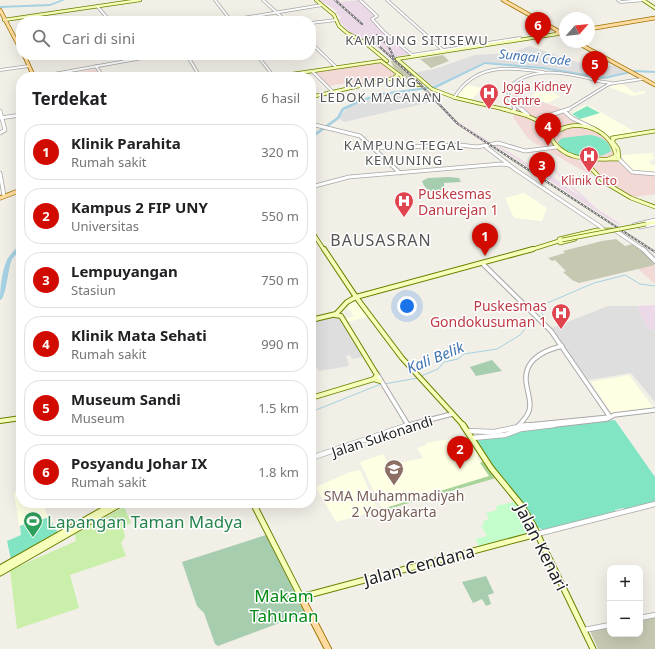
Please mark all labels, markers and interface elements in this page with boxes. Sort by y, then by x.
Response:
pin: 6 [525,12,551,45]
north arrow [559,12,595,48]
search box [16,16,316,60]
icon: search [30,27,52,49]
text: Cari di sini [62,28,135,48]
district label: KAMPUNG SITISEWU [345,31,489,49]
water label: Sungai Code [498,44,572,70]
pin: 5 [582,51,608,84]
district label: KAMPUNG LEDOK MACANAN [320,73,442,106]
place label: Jogja Kidney Centre [502,78,573,109]
hospital icon: Jogja Kidney Centre [478,82,500,110]
text: Terdekat [32,87,107,110]
text: 6 hasil [261,89,300,107]
pin: 4 [535,113,561,146]
text: Klinik Parahita [71,133,181,153]
district label: KAMPUNG TEGAL KEMUNING [344,136,464,169]
text: 1 [42,143,50,161]
text: 320 m [261,143,299,161]
hospital icon: Klinik Cito [578,145,600,173]
pin: 3 [529,152,555,185]
text: Rumah sakit [71,153,147,171]
place label: Klinik Cito [561,172,617,189]
place label: Puskesmas Danurejan 1 [418,184,499,219]
hospital icon: Puskesmas Danurejan 1 [393,190,415,218]
text: Kampus 2 FIP UNY [71,197,208,217]
text: 2 [42,207,50,225]
text: 550 m [261,207,299,225]
text: Universitas [71,217,139,235]
pin: 1 [472,223,498,256]
district label: BAUSASRAN [330,229,432,251]
text: Lempuyangan [71,261,178,281]
text: 3 [42,271,50,289]
text: 750 m [261,271,299,289]
text: Stasiun [71,281,116,299]
your location [397,296,417,316]
place label: Puskesmas Gondokusuman 1 [430,296,547,331]
hospital icon: Puskesmas Gondokusuman 1 [550,302,572,330]
text: Klinik Mata Sehati [71,325,207,345]
text: 4 [42,335,50,353]
text: 990 m [261,335,299,353]
water label: Kali Belik [403,336,467,378]
text: Rumah sakit [71,345,147,363]
text: Museum Sandi [71,389,181,409]
text: 5 [42,399,50,417]
text: 1.5 km [258,399,299,417]
text: Museum [71,409,125,427]
street label: Jalan Sukonandi [327,411,435,462]
pin: 2 [447,436,473,469]
text: Posyandu Johar IX [71,453,207,473]
school or university icon: SMA Muhammadiyah 2 Yogyakarta [383,458,405,486]
text: 6 [42,463,50,481]
text: 1.8 km [258,463,299,481]
text: Rumah sakit [71,473,147,491]
place label: SMA Muhammadiyah 2 Yogyakarta [324,486,464,521]
street label: Jalan Kenari [509,498,574,594]
sports icon: Lapangan Taman Madya [22,510,44,538]
place label: Lapangan Taman Madya [47,510,242,533]
street label: Jalan Cendana [359,539,477,591]
map controls [607,565,643,637]
button: + [607,565,643,601]
park label: Makam Tahunan [249,584,319,627]
button: − [607,601,643,637]

